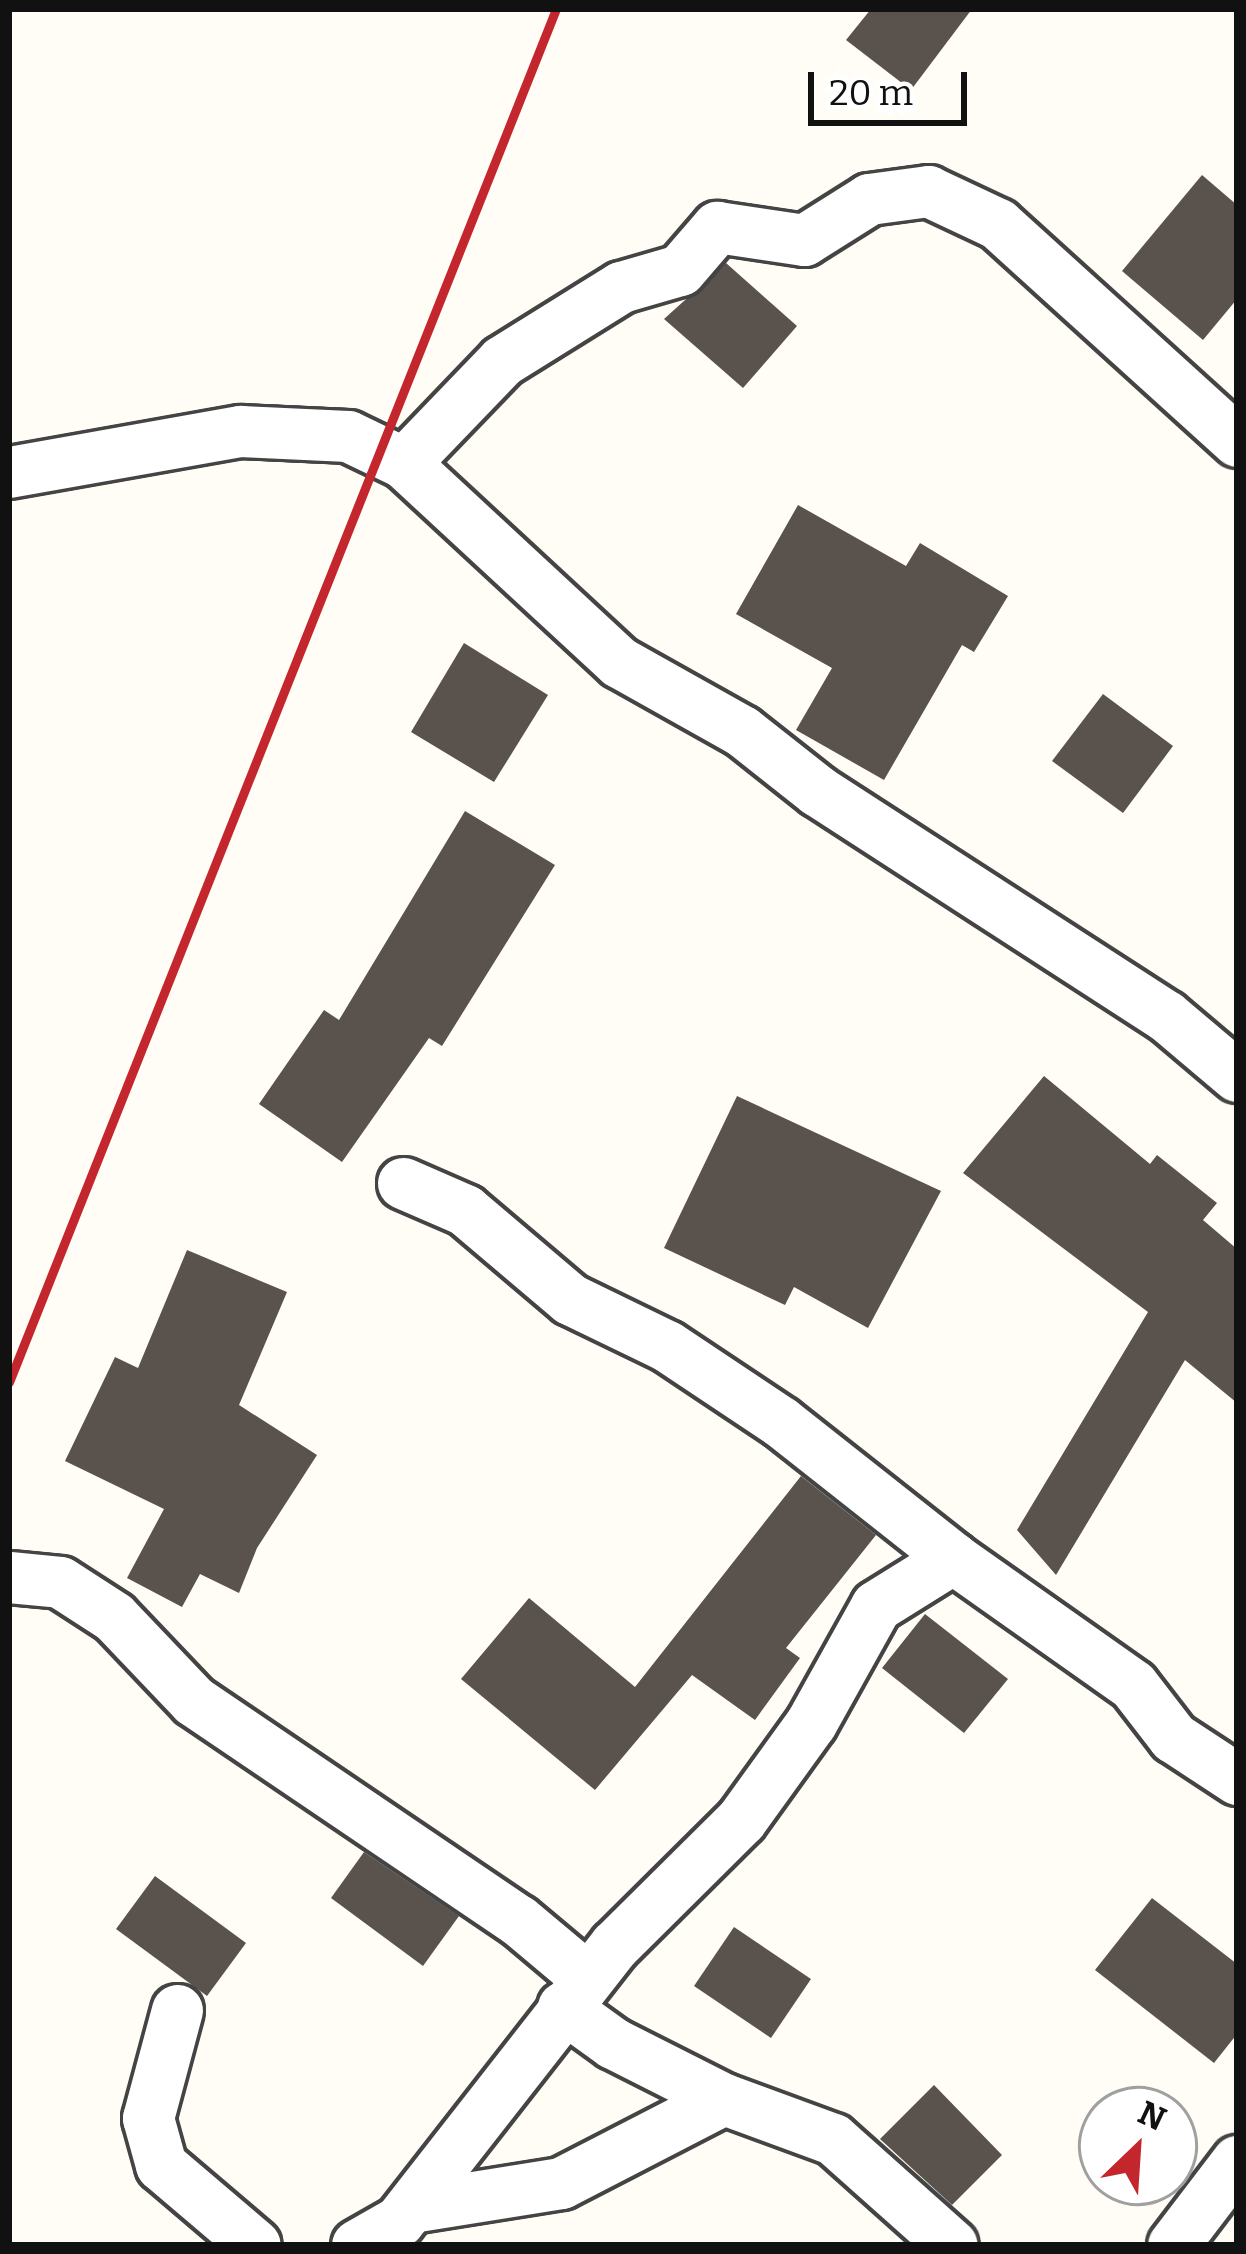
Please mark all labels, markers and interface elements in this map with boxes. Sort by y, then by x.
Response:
scale bar [814,48,973,122]
text: 20 m [829,71,913,115]
north arrow [1078,2086,1198,2206]
text: N [1132,2093,1172,2140]

